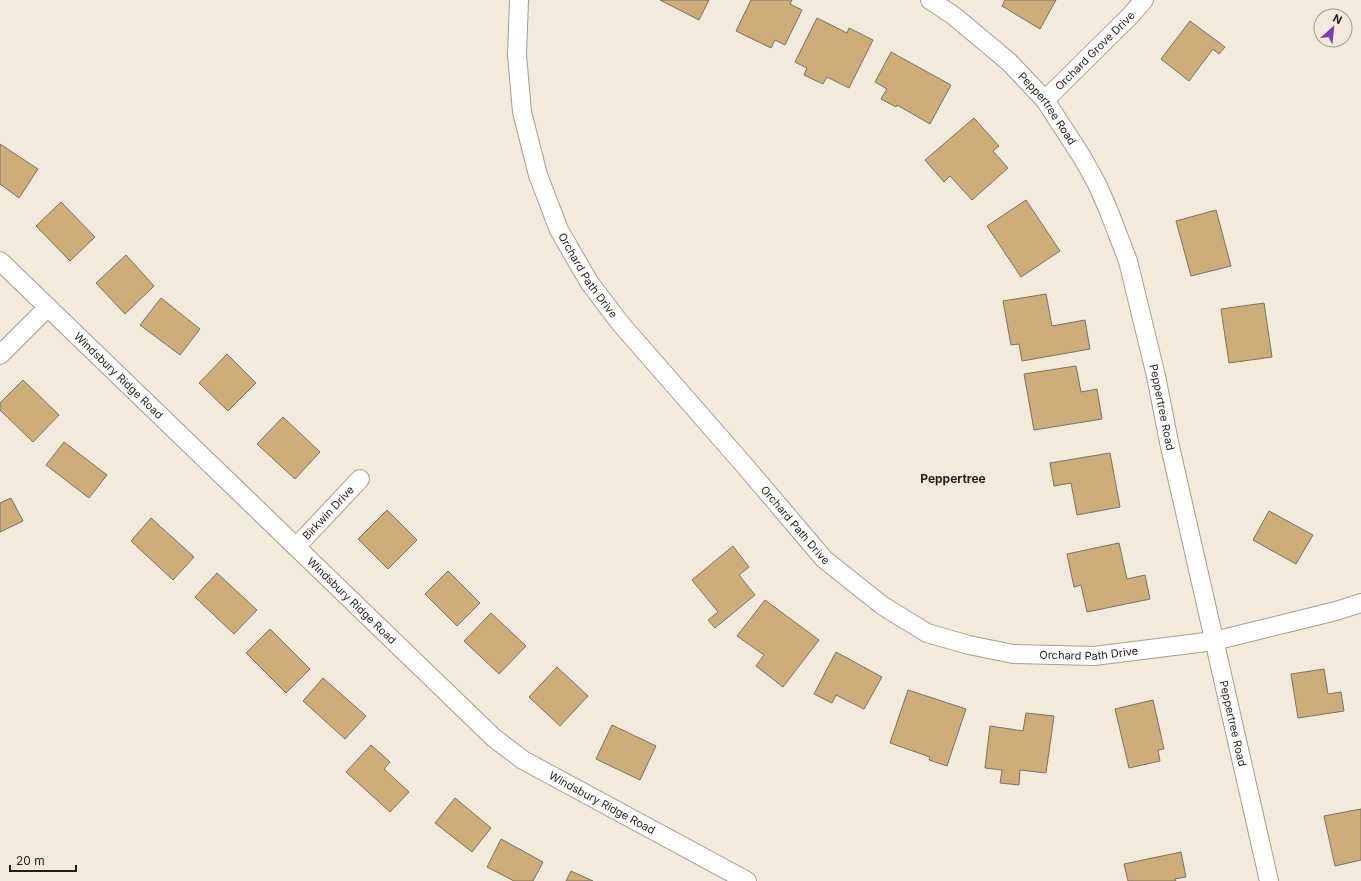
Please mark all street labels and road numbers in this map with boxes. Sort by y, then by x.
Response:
street label: Orchard Grove Drive [1052,9,1138,93]
street label: Peppertree Road [1015,69,1079,147]
street label: Orchard Path Drive [555,230,621,321]
street label: Windsbury Ridge Road [71,329,166,422]
street label: Peppertree Road [1146,363,1178,452]
street label: Birkwin Drive [300,483,357,543]
street label: Orchard Path Drive [758,483,832,568]
street label: Windsbury Ridge Road [304,554,399,647]
street label: Orchard Path Drive [1039,644,1139,663]
street label: Peppertree Road [1217,679,1250,768]
street label: Windsbury Ridge Road [547,768,658,837]

